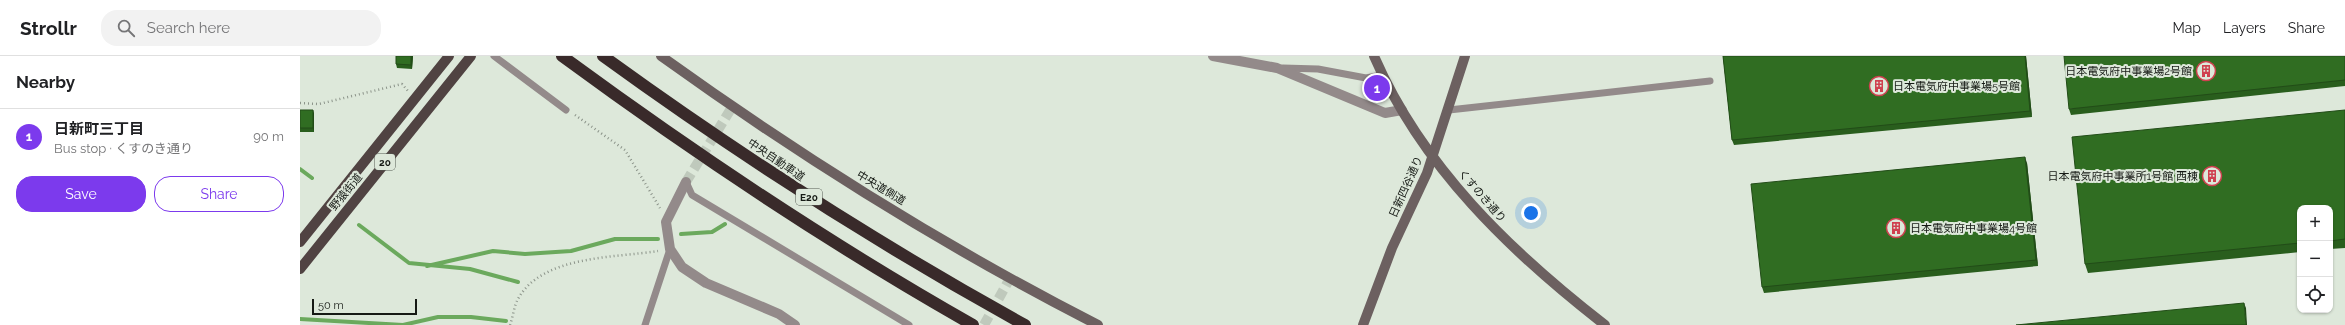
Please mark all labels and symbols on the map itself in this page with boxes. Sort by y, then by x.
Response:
building icon: 日本電気府中事業場2号館 [2195,60,2217,82]
place label: 日本電気府中事業場2号館 [2065,65,2192,78]
pin: 1 [1364,73,1390,103]
building icon: 日本電気府中事業場5号館 [1868,75,1890,97]
place label: 日本電気府中事業場5号館 [1893,80,2020,93]
street label: 中央自動車道 [745,136,807,184]
road number: 20 [375,154,395,170]
street label: 日新四谷通り [1387,154,1425,220]
building icon: 日本電気府中事業所1号館 西棟 [2201,165,2223,187]
street label: くすのき通り [1456,167,1508,225]
street label: 中央道側道 [854,168,908,208]
place label: 日本電気府中事業所1号館 西棟 [2047,170,2198,183]
street label: 野猿街道 [327,171,365,213]
road number: E20 [796,189,822,205]
your location [1521,203,1541,223]
building icon: 日本電気府中事業場4号館 [1885,217,1907,239]
place label: 日本電気府中事業場4号館 [1910,222,2037,235]
scale bar [312,297,417,316]

